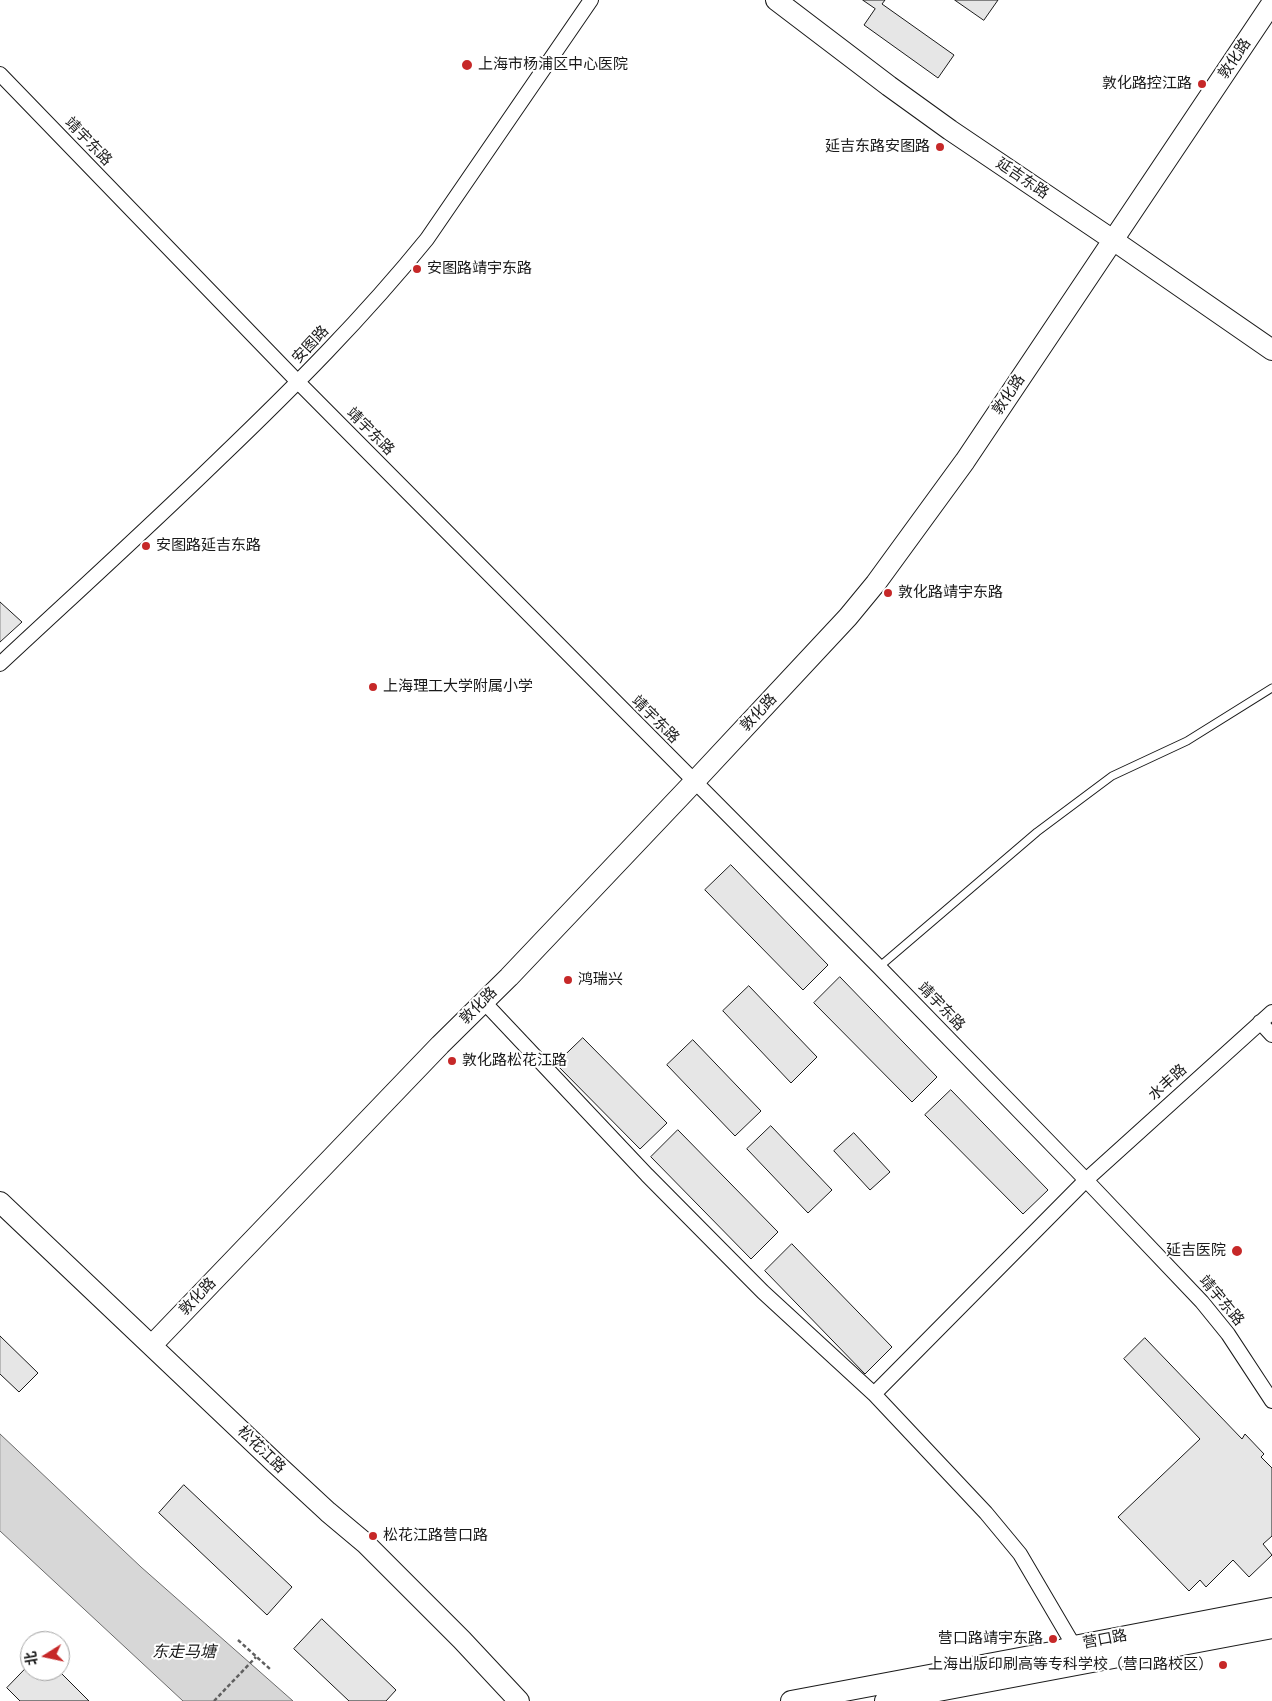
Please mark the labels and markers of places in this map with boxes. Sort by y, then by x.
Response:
place label: 上海市杨浦区中心医院 [478,56,628,74]
marker: 上海市杨浦区中心医院 [460,58,474,72]
place label: 敦化路控江路 [1102,75,1192,93]
marker: 敦化路控江路 [1196,78,1208,90]
place label: 延吉东路安图路 [825,138,930,156]
marker: 延吉东路安图路 [934,141,946,153]
place label: 安图路靖宇东路 [427,260,532,278]
marker: 安图路靖宇东路 [411,263,423,275]
place label: 安图路延吉东路 [156,537,261,555]
marker: 安图路延吉东路 [140,540,152,552]
place label: 敦化路靖宇东路 [898,584,1003,602]
marker: 敦化路靖宇东路 [882,587,894,599]
place label: 上海理工大学附属小学 [383,678,533,696]
marker: 上海理工大学附属小学 [367,681,379,693]
place label: 鸿瑞兴 [578,971,623,989]
marker: 鸿瑞兴 [562,974,574,986]
place label: 敦化路松花江路 [462,1052,567,1070]
marker: 敦化路松花江路 [446,1055,458,1067]
place label: 延吉医院 [1166,1242,1226,1260]
marker: 延吉医院 [1230,1244,1244,1258]
place label: 松花江路营口路 [383,1527,488,1545]
marker: 松花江路营口路 [367,1530,379,1542]
place label: 营口路靖宇东路 [938,1630,1043,1648]
marker: 营口路靖宇东路 [1047,1633,1059,1645]
place label: 上海出版印刷高等专科学校（营口路校区） [928,1656,1213,1674]
marker: 上海出版印刷高等专科学校（营口路校区） [1217,1659,1229,1671]

